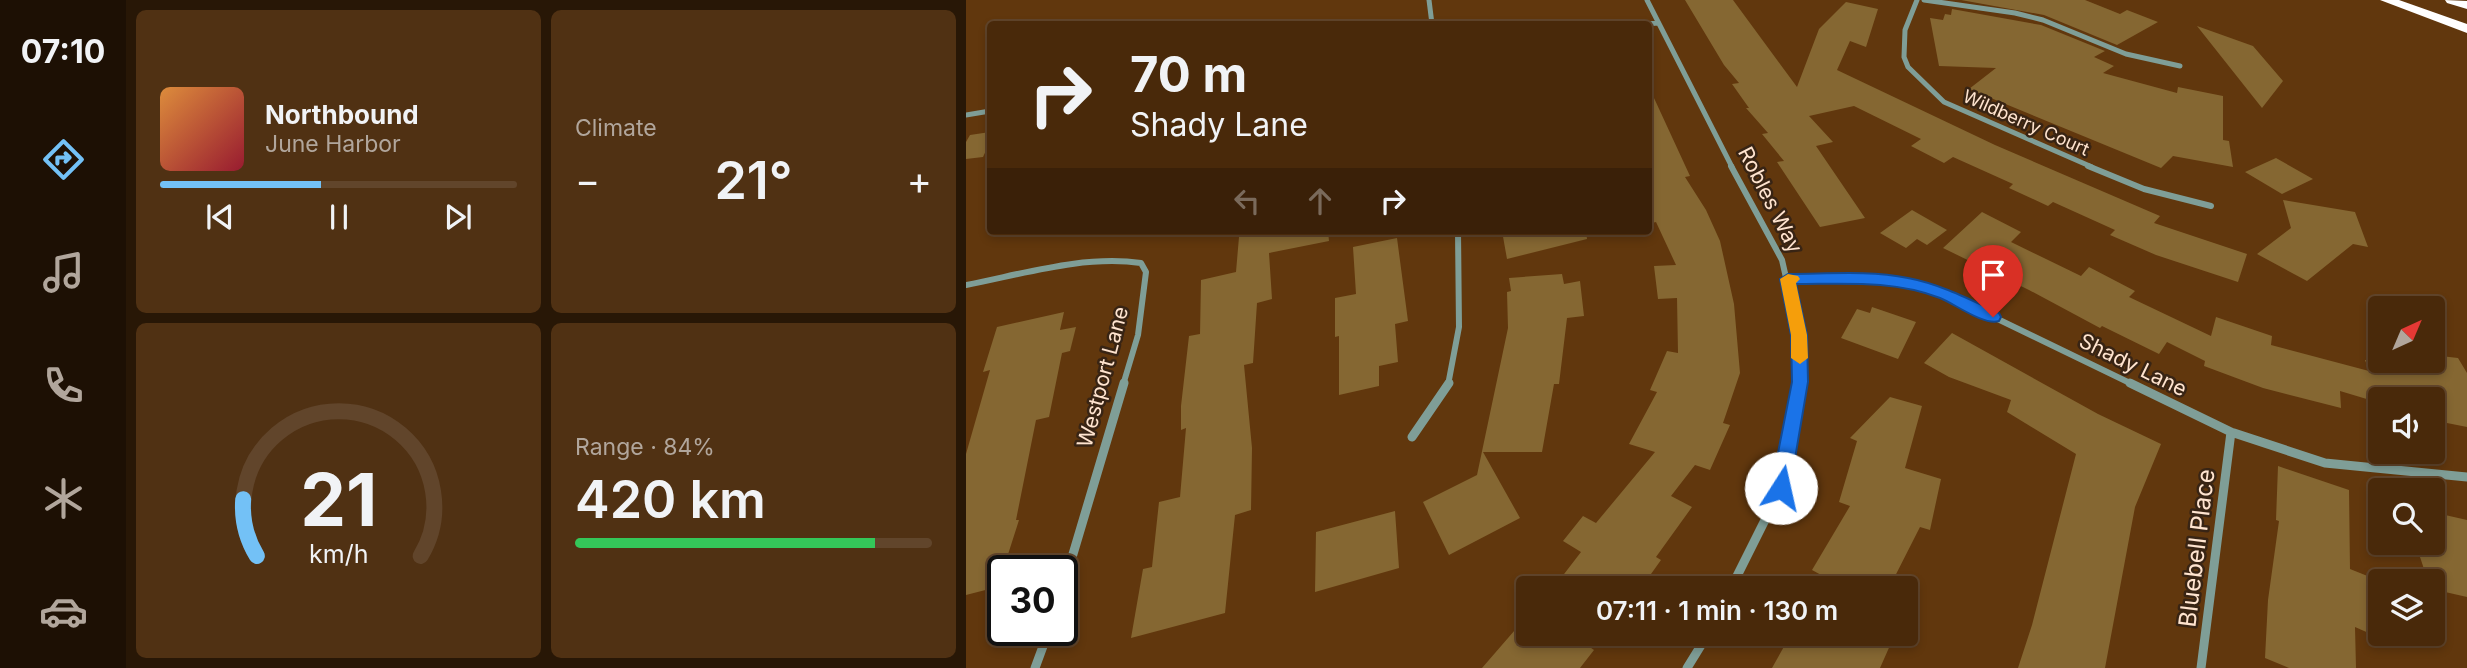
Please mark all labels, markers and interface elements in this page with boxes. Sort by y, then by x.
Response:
text: 07:10 [21,32,105,71]
text: 70 m [1130,45,1247,104]
icon: right [1015,49,1106,140]
street label: Wildberry Court [1960,85,2093,160]
text: Northbound [265,99,419,130]
text: Shady Lane [1130,105,1308,144]
text: Climate [575,114,657,142]
text: June Harbor [265,130,401,158]
icon: directions [39,135,88,184]
street label: Robles Way [1733,142,1808,257]
text: 21° [714,149,793,212]
text: − [575,157,600,203]
text: + [907,157,932,203]
icon: left [1228,182,1266,220]
icon: ahead [1301,182,1339,220]
icon: right [1374,182,1412,220]
icon: previous [201,198,239,236]
icon: pause [320,198,358,236]
icon: next [439,198,477,236]
pin [1963,245,2023,317]
icon: music [39,248,88,297]
icon: arrive [1974,256,2012,294]
north arrow [2368,296,2445,373]
map controls [2368,296,2445,646]
street label: Westport Lane [1072,304,1133,450]
street label: Shady Lane [2075,328,2191,401]
icon: phone [39,361,88,410]
button: sound [2368,387,2445,464]
text: Range · 84% [575,433,715,461]
position arrow [1744,451,1818,525]
text: 21 [300,456,377,545]
street label: Bluebell Place [2172,467,2221,629]
text: 420 km [575,468,766,531]
icon: climate [39,474,88,523]
button: search [2368,478,2445,555]
text: km/h [309,539,368,569]
speed limit sign: 30 [987,555,1078,646]
button: layers [2368,569,2445,646]
icon: car [39,587,88,636]
text: 07:11 · 1 min · 130 m [1596,595,1838,626]

